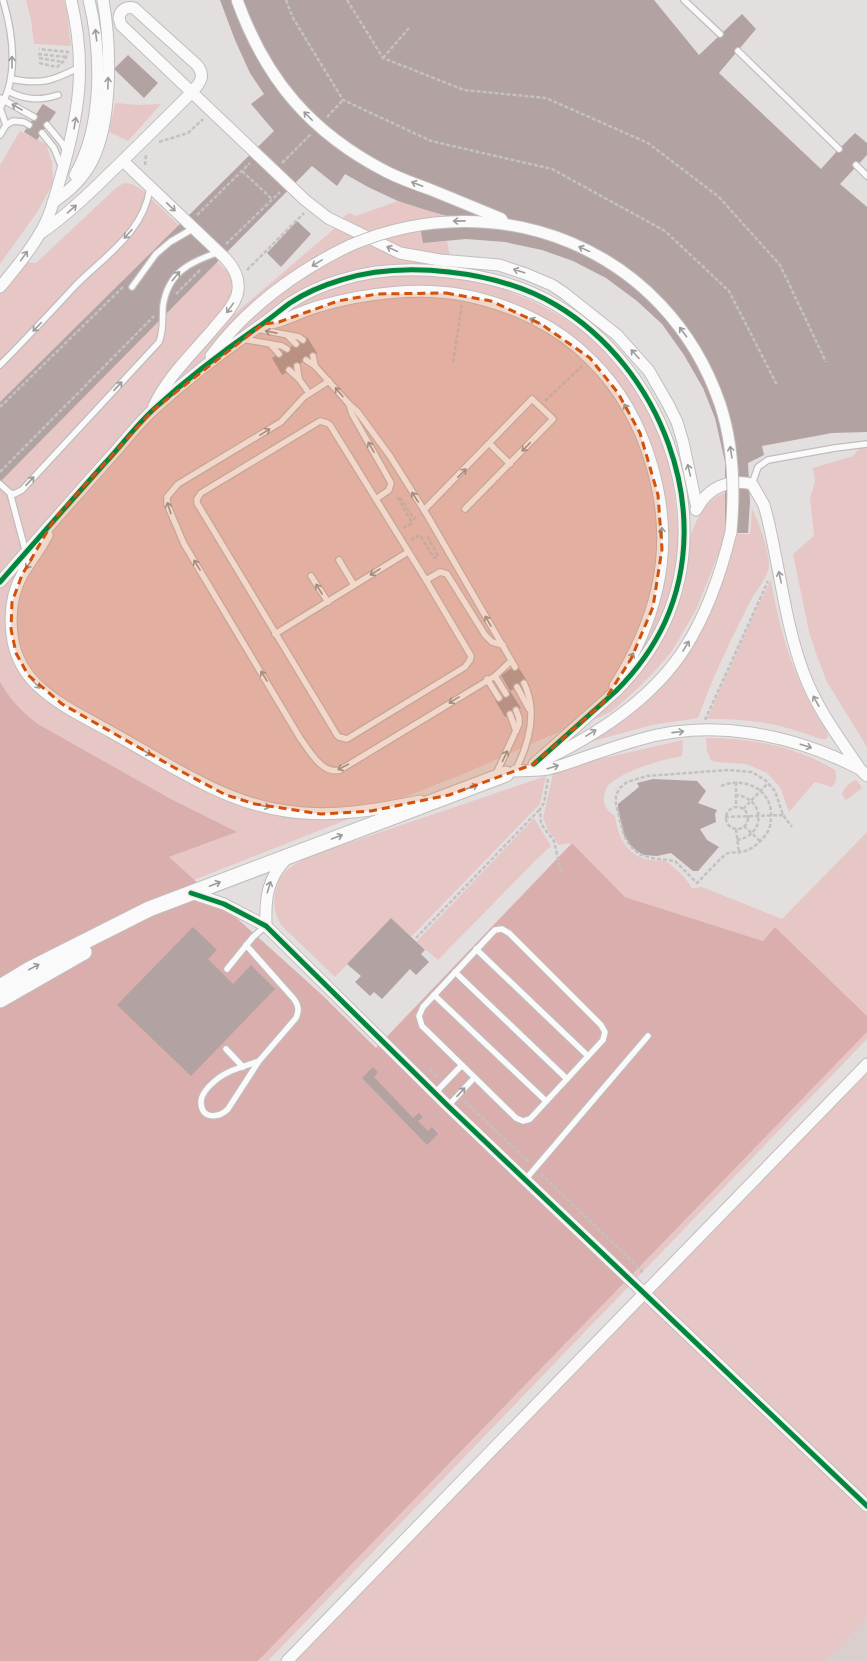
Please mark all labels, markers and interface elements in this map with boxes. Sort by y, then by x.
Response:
one-way arrow [92,29,99,42]
one-way arrow [8,56,16,69]
one-way arrow [104,77,111,90]
one-way arrow [11,103,23,111]
one-way arrow [303,111,312,121]
one-way arrow [71,117,79,130]
one-way arrow [411,180,423,188]
one-way arrow [166,202,176,212]
one-way arrow [67,205,77,214]
one-way arrow [453,217,466,224]
one-way arrow [123,229,133,239]
one-way arrow [386,245,398,252]
one-way arrow [579,245,591,252]
one-way arrow [20,251,29,262]
one-way arrow [311,259,323,267]
one-way arrow [513,267,526,274]
one-way arrow [172,271,181,282]
one-way arrow [226,303,234,314]
one-way arrow [529,316,541,324]
one-way arrow [32,322,42,332]
one-way arrow [265,327,278,335]
one-way arrow [678,327,687,338]
one-way arrow [631,349,640,359]
one-way arrow [113,381,123,391]
one-way arrow [335,387,344,397]
one-way arrow [623,403,631,415]
one-way arrow [259,427,271,435]
one-way arrow [366,441,374,453]
one-way arrow [521,442,531,452]
one-way arrow [727,445,735,458]
one-way arrow [684,464,692,477]
one-way arrow [457,468,467,478]
one-way arrow [25,477,34,487]
one-way arrow [411,491,420,502]
one-way arrow [165,501,172,514]
one-way arrow [658,527,666,540]
one-way arrow [25,558,33,569]
one-way arrow [192,559,200,571]
one-way arrow [369,569,381,577]
one-way arrow [775,570,783,583]
one-way arrow [315,583,323,595]
one-way arrow [484,615,492,627]
one-way arrow [682,641,690,652]
one-way arrow [628,652,636,664]
one-way arrow [259,670,267,682]
one-way arrow [31,679,41,688]
one-way arrow [812,695,820,707]
one-way arrow [448,696,460,704]
one-way arrow [585,729,596,737]
one-way arrow [671,729,684,736]
one-way arrow [800,742,812,750]
one-way arrow [140,749,152,757]
one-way arrow [502,750,509,762]
one-way arrow [547,763,560,770]
one-way arrow [337,764,349,772]
one-way arrow [465,783,478,790]
one-way arrow [257,803,270,811]
one-way arrow [330,833,342,841]
one-way arrow [209,879,221,887]
one-way arrow [266,881,273,894]
one-way arrow [28,963,40,971]
one-way arrow [456,1087,466,1097]

